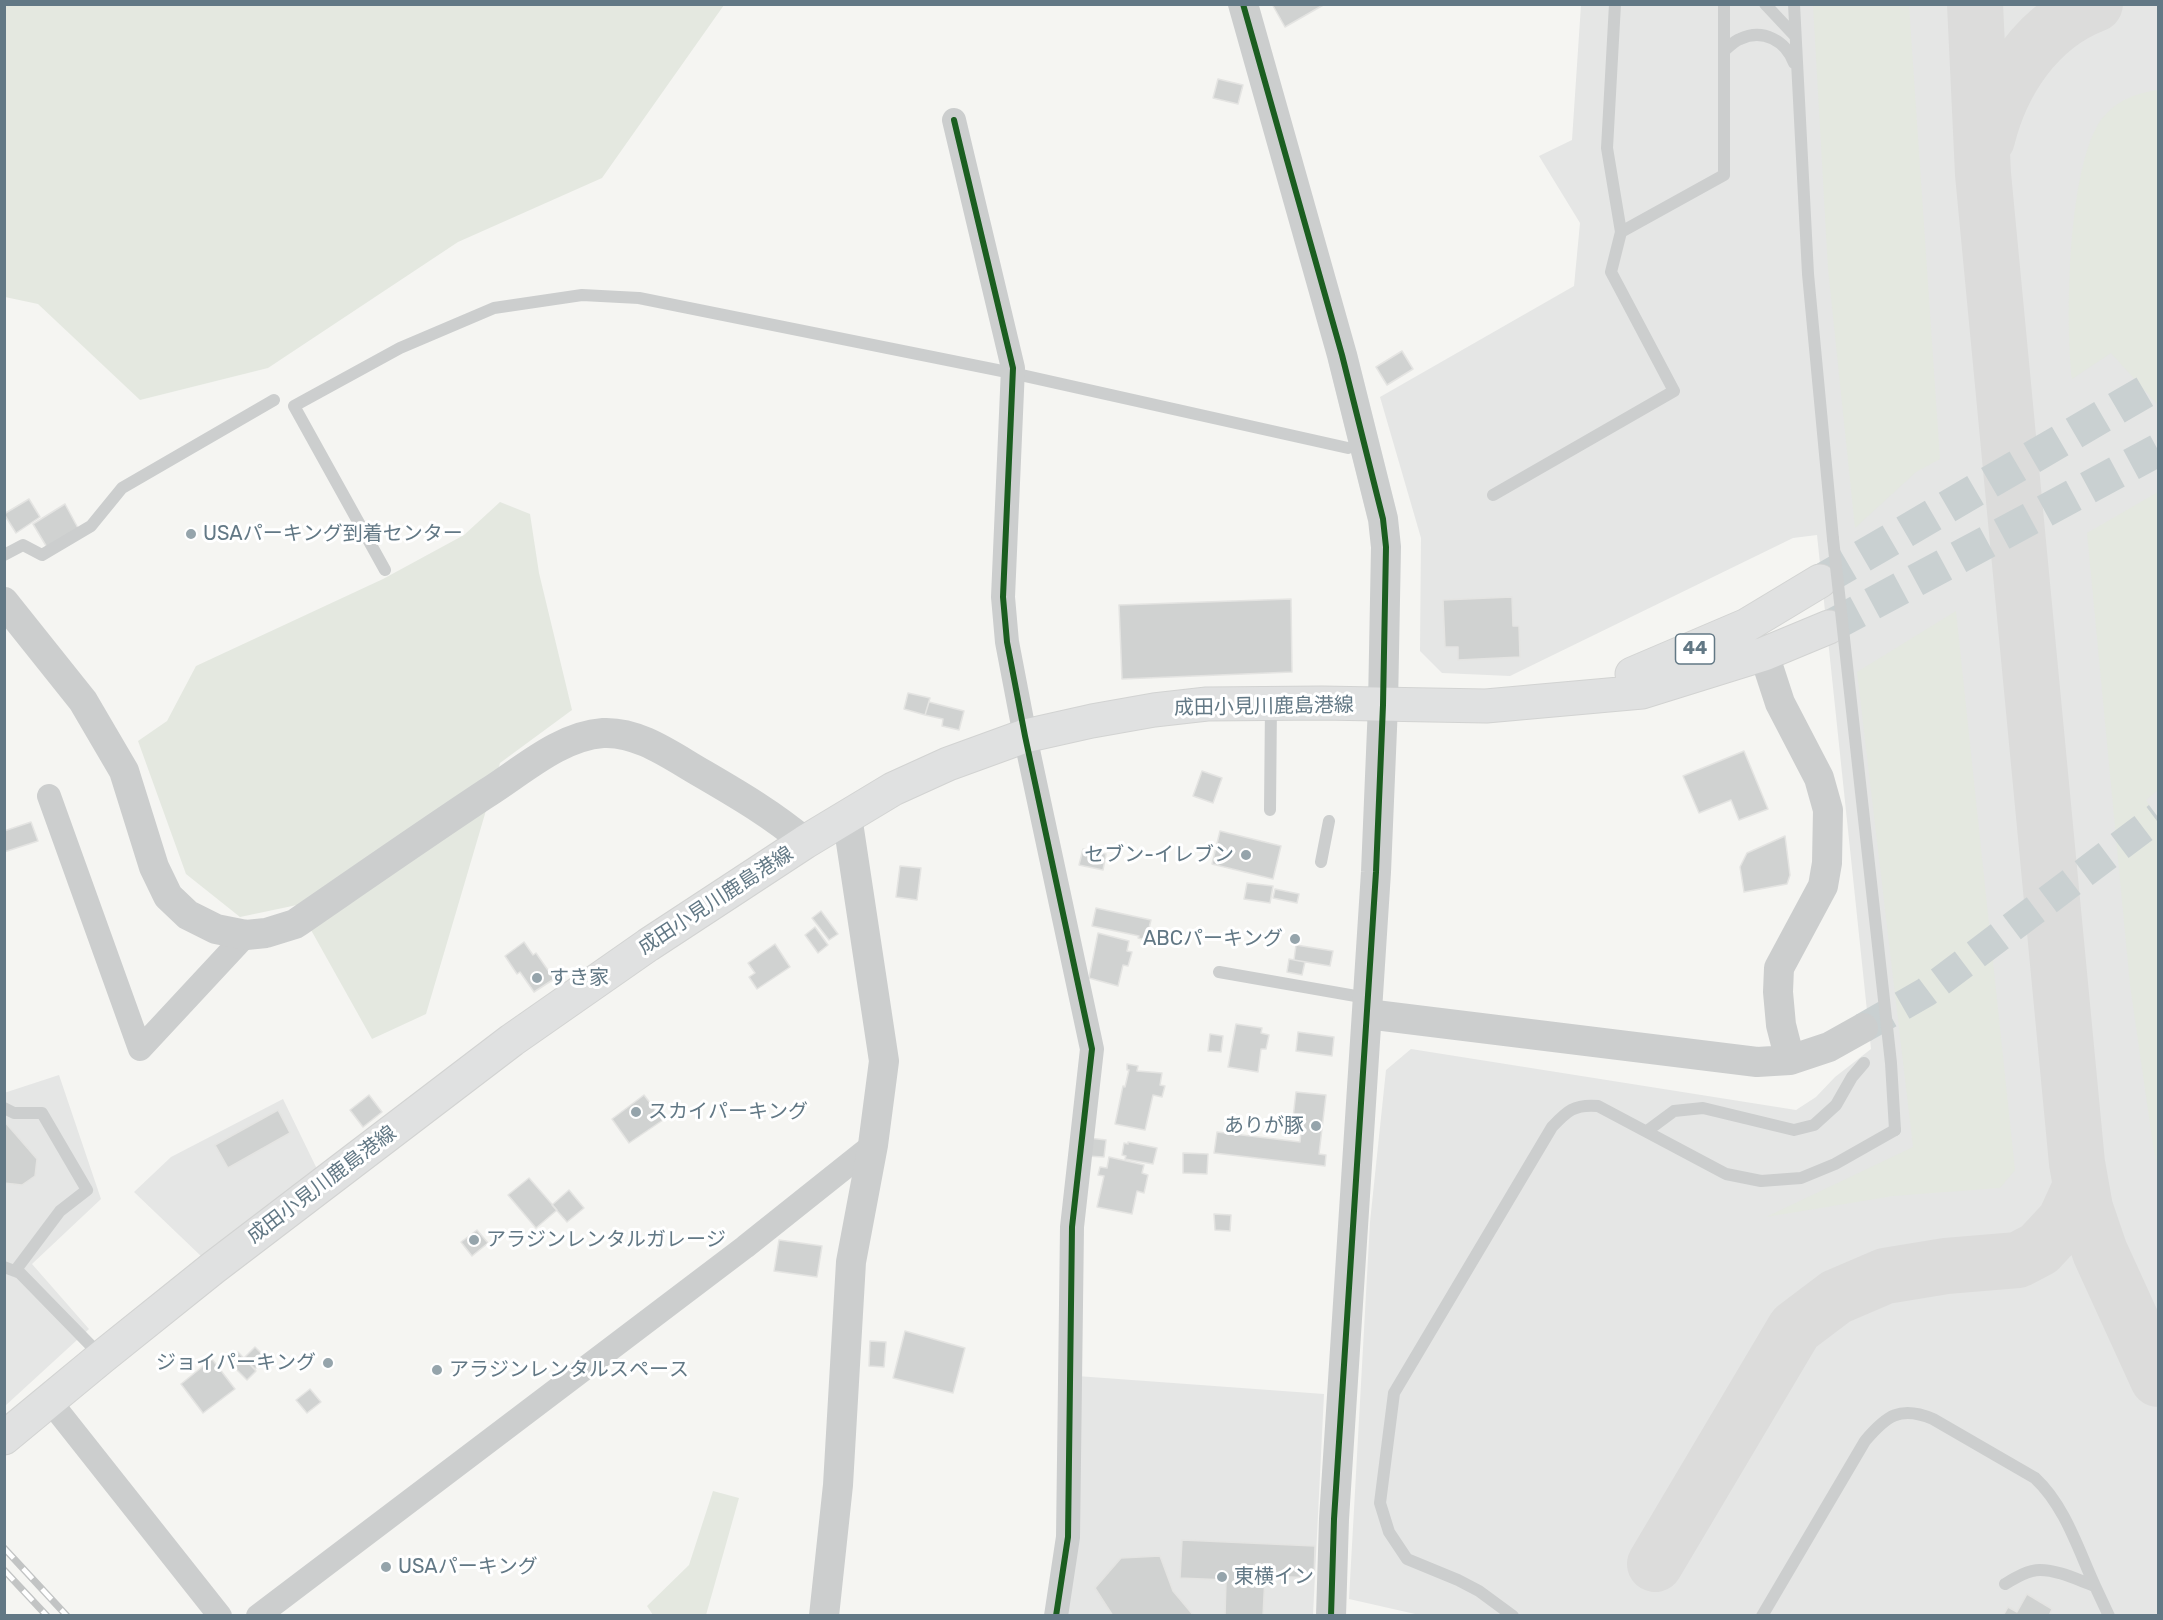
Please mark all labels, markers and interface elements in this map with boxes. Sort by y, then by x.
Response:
place label: USAパーキング到着センター [203,522,463,546]
marker: USAパーキング到着センター [184,527,198,541]
road number: 44 [1676,634,1714,664]
street label: 成田小見川鹿島港線 [1174,693,1354,721]
street label: 成田小見川鹿島港線 [634,842,798,960]
place label: セブン-イレブン [1084,843,1234,867]
marker: セブン-イレブン [1239,848,1253,862]
place label: ABCパーキング [1143,927,1283,951]
marker: ABCパーキング [1288,932,1302,946]
place label: すき家 [549,966,609,990]
marker: すき家 [530,971,544,985]
place label: スカイパーキング [648,1100,808,1124]
marker: スカイパーキング [629,1105,643,1119]
place label: ありが豚 [1224,1114,1304,1138]
marker: ありが豚 [1309,1119,1323,1133]
street label: 成田小見川鹿島港線 [243,1121,401,1249]
place label: アラジンレンタルガレージ [486,1228,726,1252]
marker: アラジンレンタルガレージ [467,1233,481,1247]
place label: ジョイパーキング [156,1351,316,1375]
marker: ジョイパーキング [321,1356,335,1370]
place label: アラジンレンタルスペース [449,1358,689,1382]
marker: アラジンレンタルスペース [430,1363,444,1377]
place label: USAパーキング [398,1555,538,1579]
marker: USAパーキング [379,1560,393,1574]
place label: 東横イン [1234,1565,1314,1589]
marker: 東横イン [1215,1570,1229,1584]

